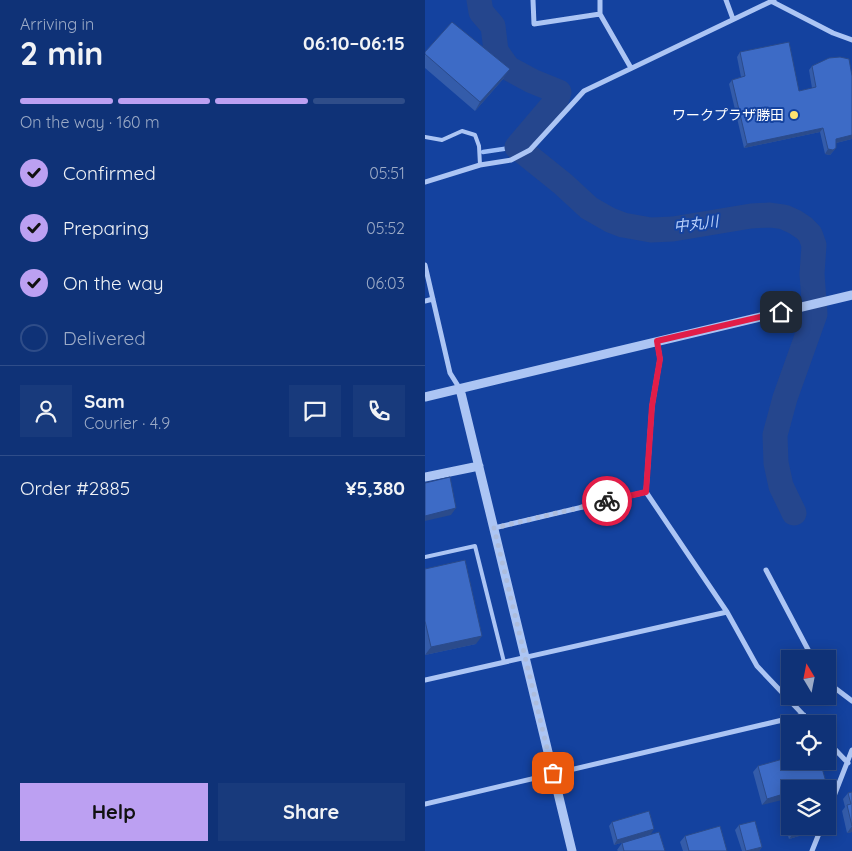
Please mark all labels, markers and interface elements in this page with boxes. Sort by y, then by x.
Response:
text: Arriving in [20,14,94,34]
text: 06:10–06:15 [303,31,405,55]
text: 2 min [20,33,103,73]
place label: ワークプラザ勝田 [672,106,784,124]
marker: ワークプラザ勝田 [788,109,800,121]
text: On the way · 160 m [20,112,160,132]
icon: check [20,159,48,187]
text: Confirmed [63,161,156,185]
text: 05:51 [369,163,405,183]
water label: 中丸川 [672,211,721,236]
icon: check [20,214,48,242]
text: Preparing [63,216,149,240]
text: 05:52 [366,218,405,238]
icon: check [20,269,48,297]
text: On the way [63,271,164,295]
text: 06:03 [366,273,405,293]
pin [760,291,802,333]
icon: home [767,298,795,326]
text: Delivered [63,326,146,350]
button: person [20,385,72,437]
button: chat [289,385,341,437]
button: phone [353,385,405,437]
text: Sam [84,389,125,413]
text: Courier · 4.9 [84,413,170,433]
text: Order #2885 [20,476,130,500]
text: ¥5,380 [345,476,405,500]
courier [582,476,632,526]
icon: bike [593,487,621,515]
north arrow [781,650,836,705]
map controls [781,650,836,835]
button: locate [781,715,836,770]
pin [532,752,574,794]
icon: bag [539,759,567,787]
button: layers [781,780,836,835]
button: Help [20,783,208,841]
button: Share [218,783,405,841]

